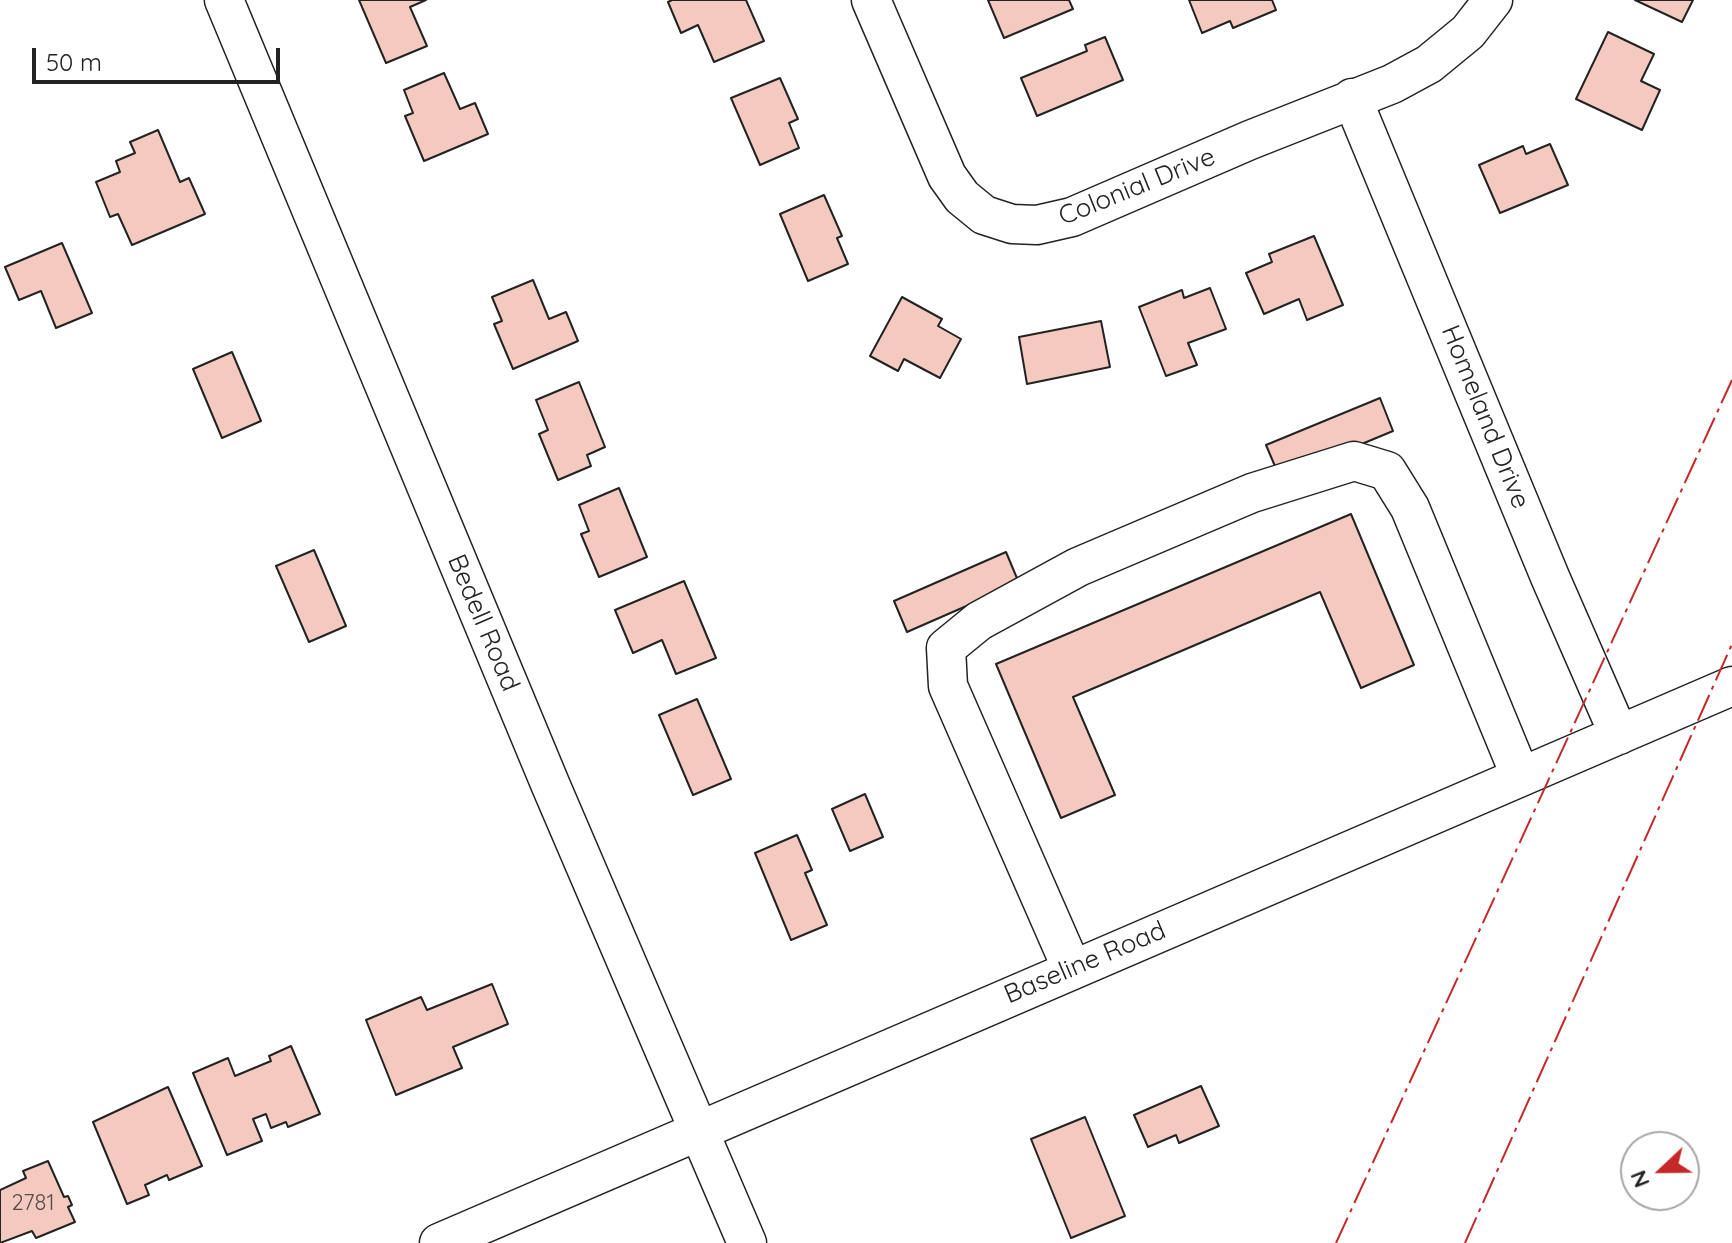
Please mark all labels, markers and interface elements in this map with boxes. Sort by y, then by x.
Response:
scale bar [36,32,284,82]
text: 50 m [46,47,102,77]
street label: Colonial Drive [1054,141,1220,233]
street label: Homeland Drive [1434,321,1536,513]
street label: Bedell Road [440,550,526,696]
street label: Baseline Road [1000,915,1170,1011]
north arrow [1620,1131,1700,1211]
text: N [1624,1167,1656,1192]
house number: 2781 [11,1190,55,1216]

